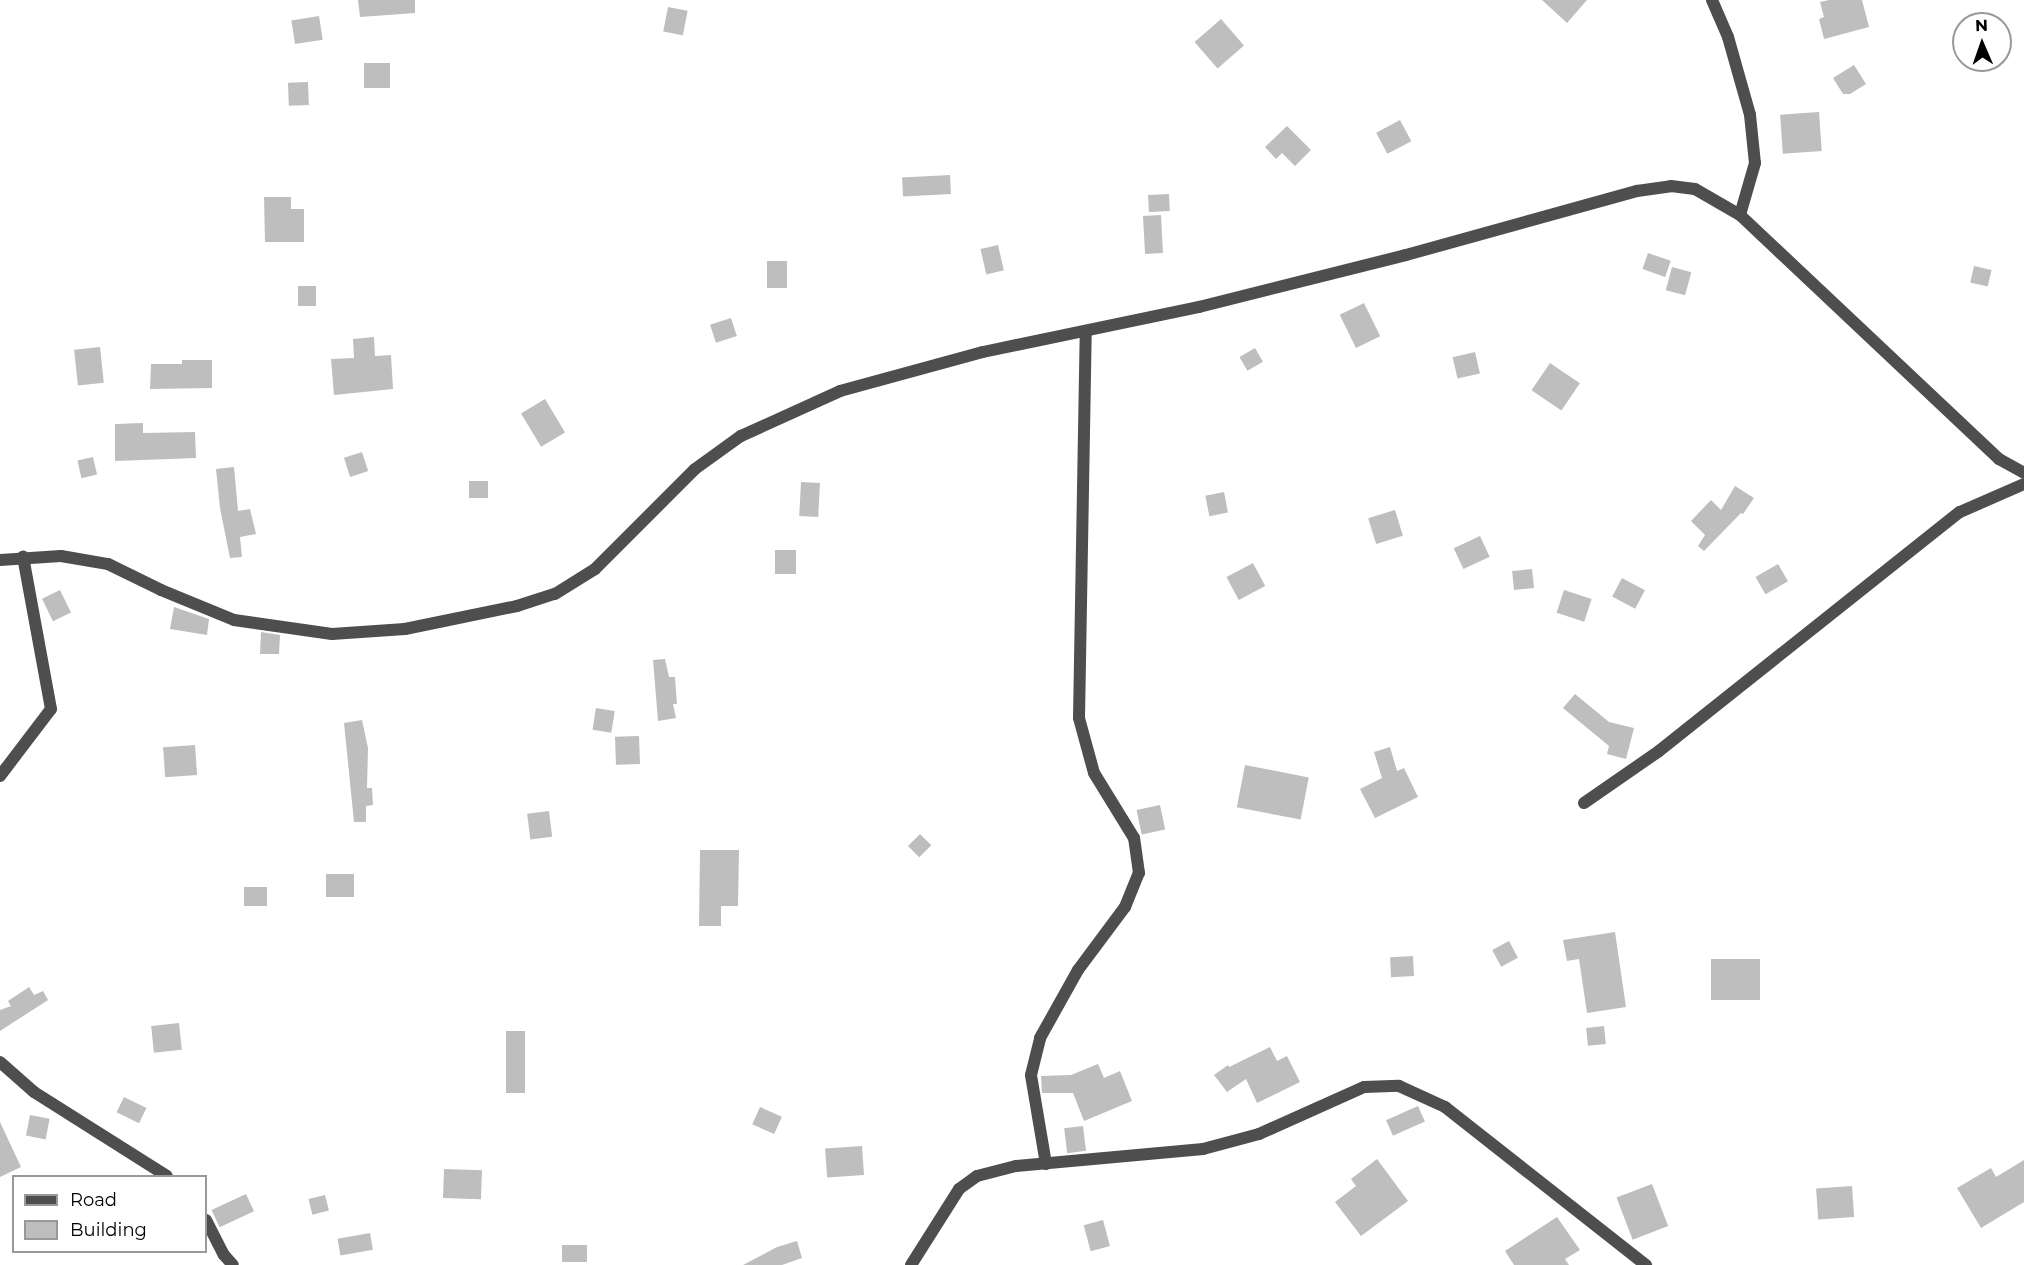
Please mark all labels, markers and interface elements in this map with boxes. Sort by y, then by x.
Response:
north arrow [1952,12,2012,72]
text: N [1975,16,1988,35]
legend [12,1175,207,1253]
text: Road [70,1189,117,1211]
text: Building [70,1219,147,1241]

